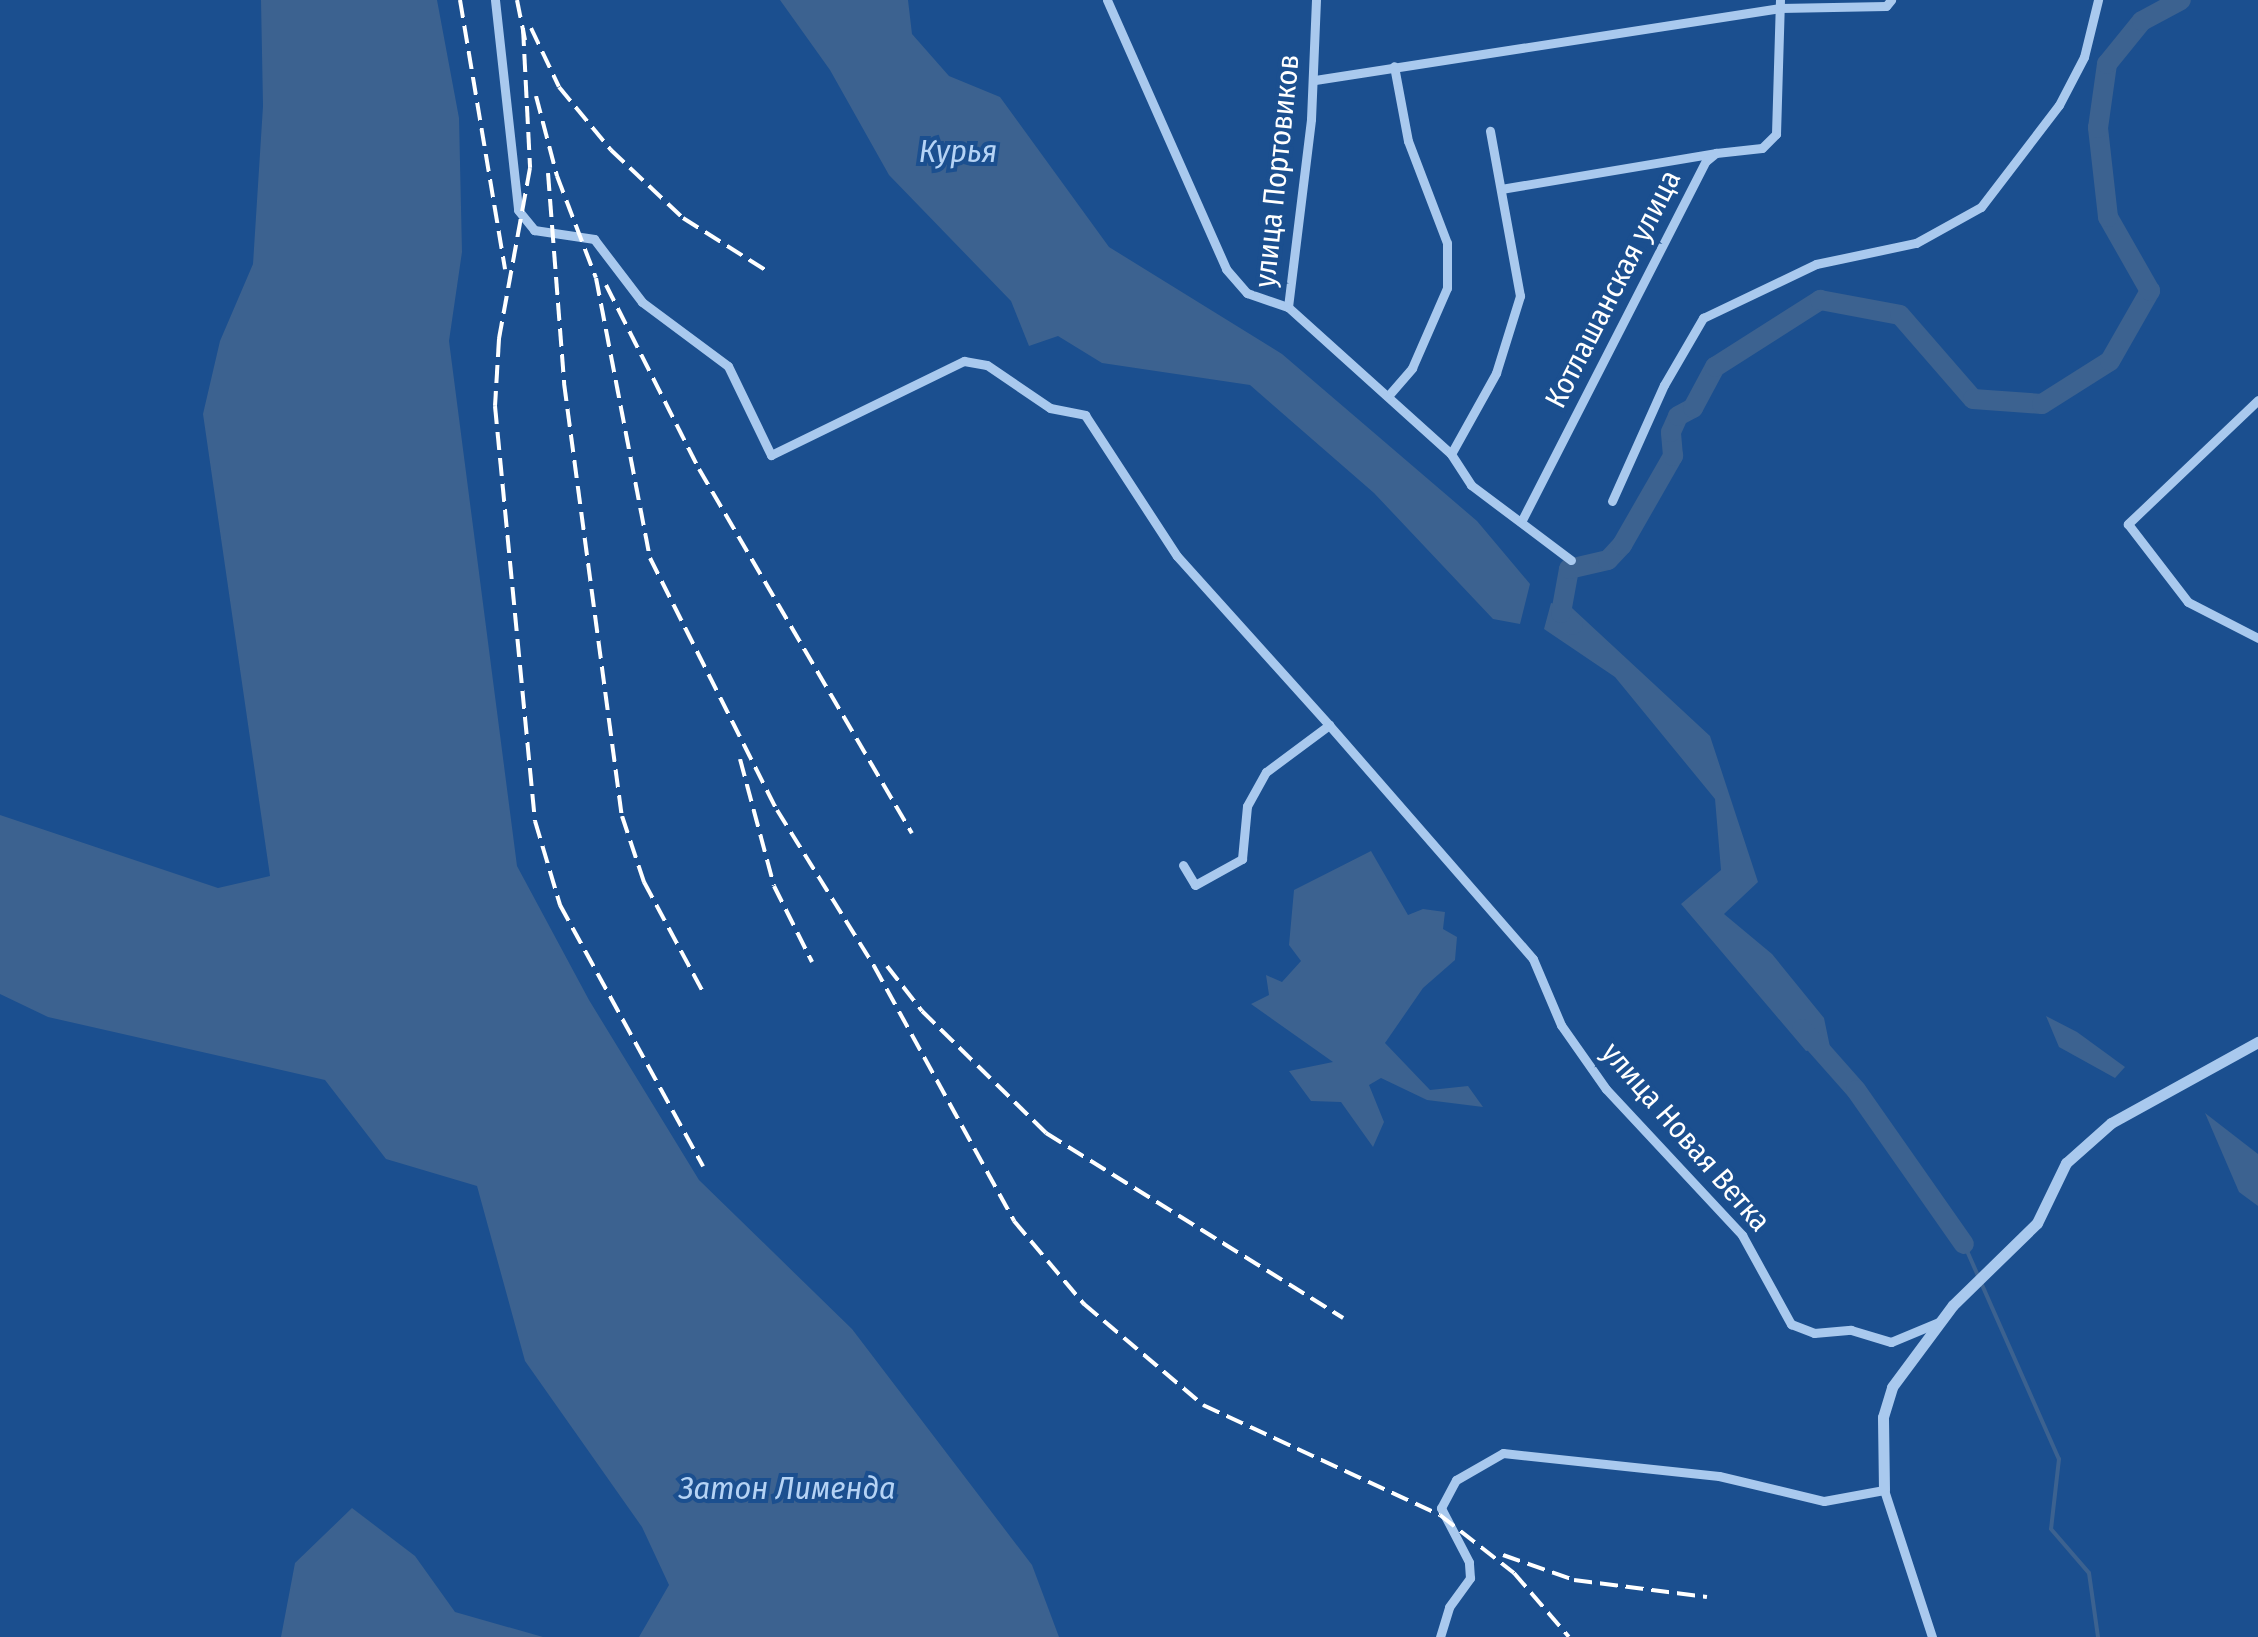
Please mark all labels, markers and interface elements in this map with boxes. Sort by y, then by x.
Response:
street label: улица Портовиков [1247,53,1307,289]
water label: Курья [919,132,997,170]
street label: Котлашанская улица [1537,164,1689,414]
street label: улица Новая Ветка [1594,1035,1778,1239]
water label: Затон Лименда [678,1469,896,1507]

